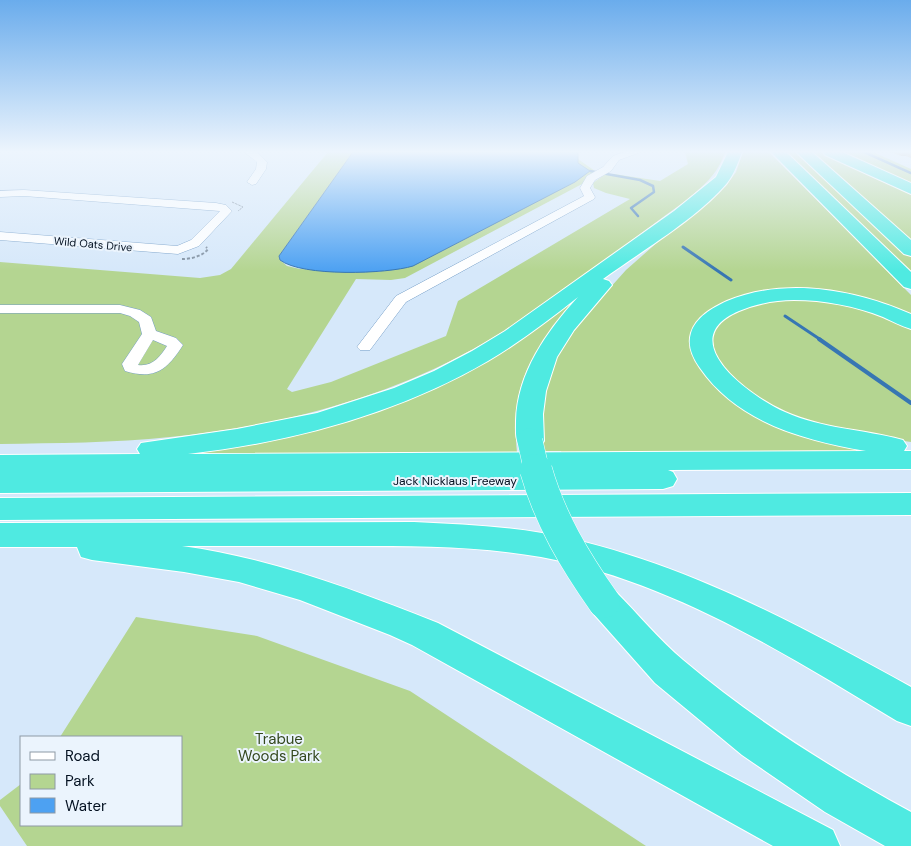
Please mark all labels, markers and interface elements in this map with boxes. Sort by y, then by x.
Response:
street label: Wild Oats Drive [53,234,133,254]
street label: Jack Nicklaus Freeway [393,473,517,489]
park label: Trabue Woods Park [238,729,320,766]
legend [20,736,182,826]
text: Road [65,746,100,766]
text: Park [65,771,95,791]
text: Water [65,796,107,816]

